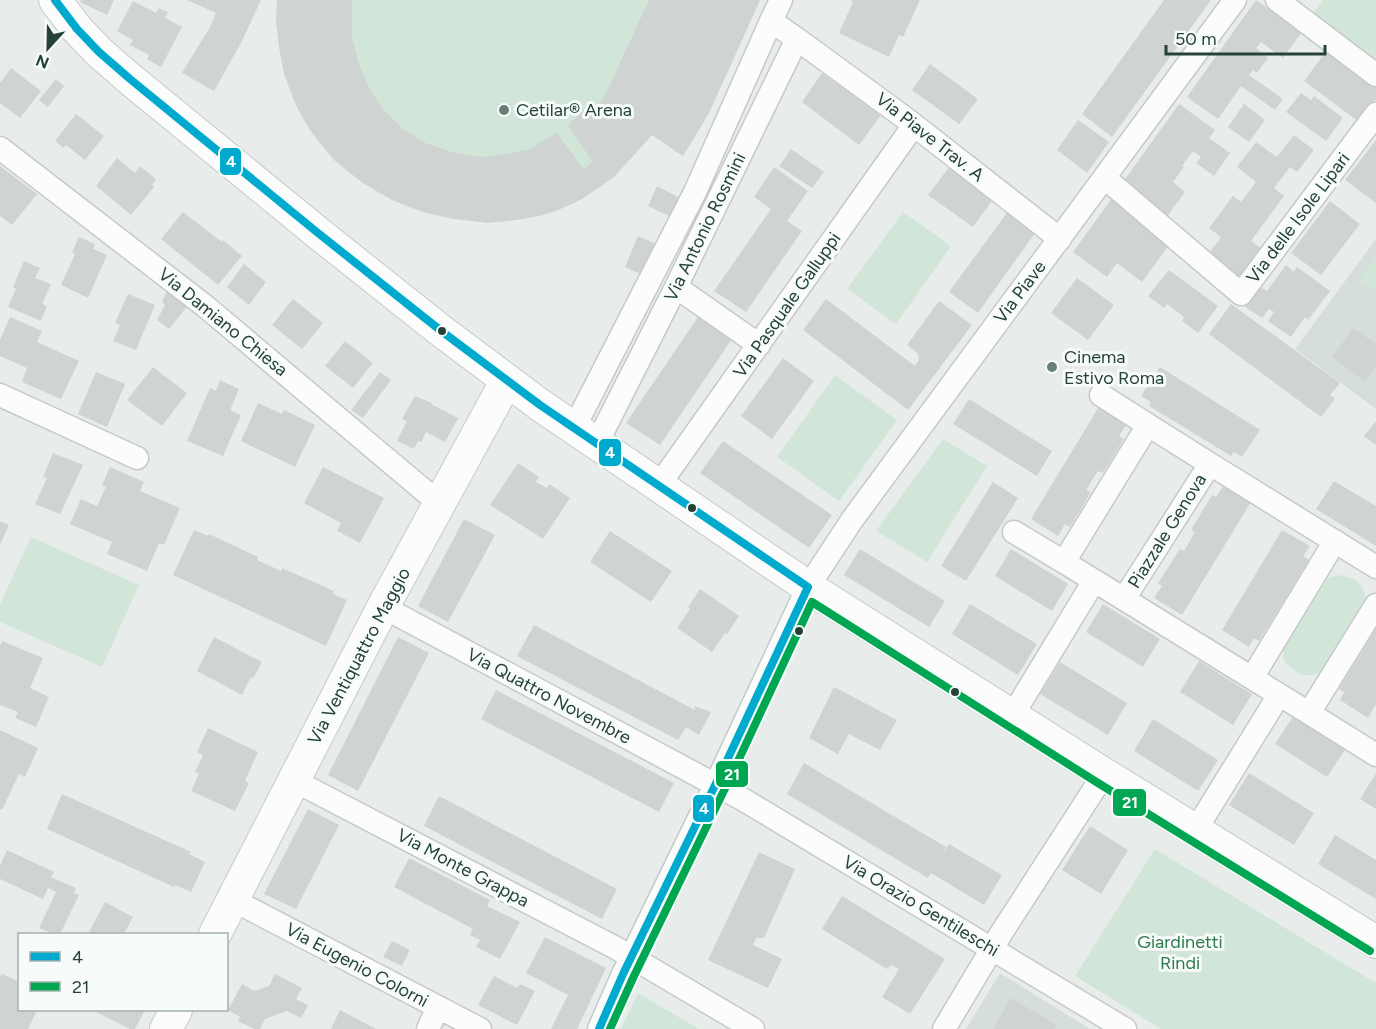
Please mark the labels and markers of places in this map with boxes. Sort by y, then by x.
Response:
place label: Cetilar® Arena [516,99,632,121]
marker: Cetilar® Arena [497,103,511,117]
unlabelled marker [436,325,448,337]
place label: Cinema Estivo Roma [1064,346,1164,389]
marker: Cinema Estivo Roma [1045,360,1059,374]
unlabelled marker [686,502,698,514]
unlabelled marker [793,625,805,637]
unlabelled marker [949,686,961,698]

